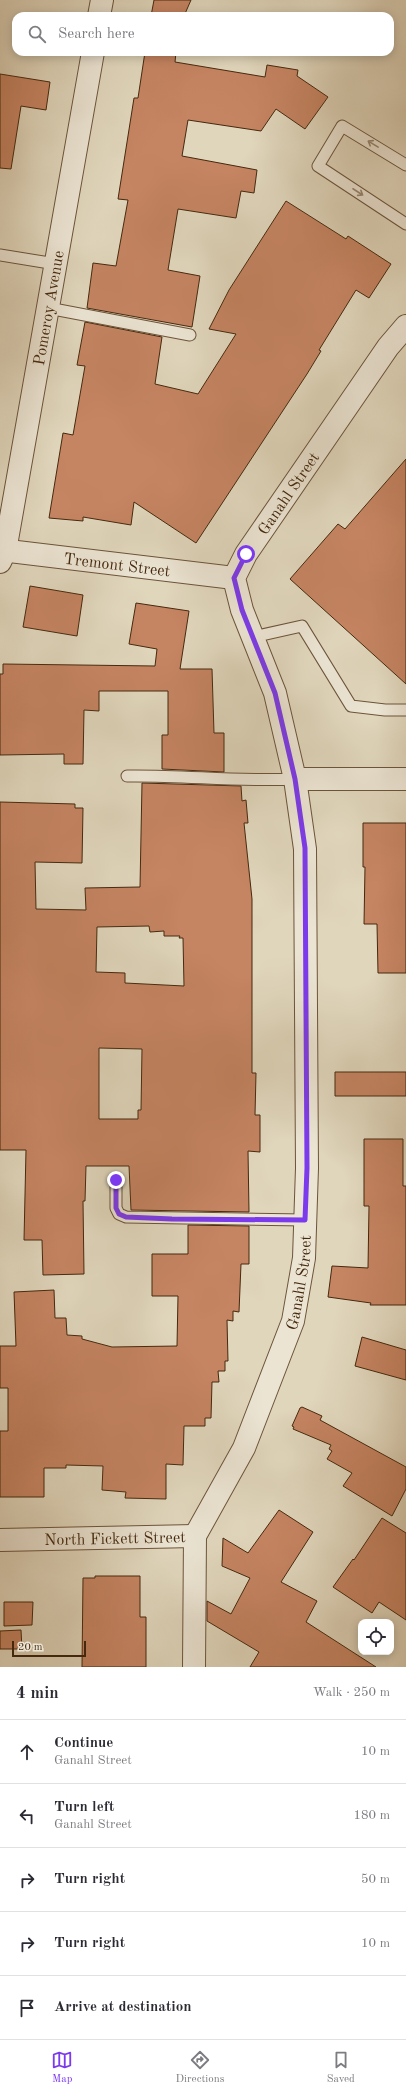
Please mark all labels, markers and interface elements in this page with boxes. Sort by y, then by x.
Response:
search box [12,12,394,56]
icon: search [26,23,48,45]
text: Search here [58,27,135,42]
one-way arrow [367,140,379,148]
one-way arrow [352,188,363,196]
street label: Pomeroy Avenue [32,249,68,367]
street label: Ganahl Street [256,450,323,538]
route start [237,545,255,563]
street label: Tremont Street [63,552,171,580]
route end [107,1171,125,1189]
street label: Ganahl Street [284,1234,315,1333]
street label: North Fickett Street [44,1530,186,1549]
map controls [358,1619,394,1655]
button: locate [358,1619,394,1655]
scale bar [12,1639,86,1658]
text: 20 m [18,1642,43,1653]
text: 4 min [16,1685,59,1702]
text: Walk · 250 m [313,1686,390,1699]
text: Continue [54,1736,113,1751]
icon: ahead [16,1741,38,1763]
text: 10 m [361,1745,390,1758]
text: Ganahl Street [54,1754,132,1767]
text: Turn left [54,1800,114,1815]
icon: left [16,1805,38,1827]
text: 180 m [353,1809,390,1822]
text: Ganahl Street [54,1818,132,1831]
icon: right [16,1869,38,1891]
text: Turn right [54,1872,125,1887]
text: 50 m [361,1873,390,1886]
icon: right [16,1933,38,1955]
text: Turn right [54,1936,125,1951]
text: 10 m [361,1937,390,1950]
icon: arrive [16,1997,38,2019]
text: Arrive at destination [54,2000,192,2015]
tab: Map [51,2049,73,2087]
tab: Directions [176,2049,224,2087]
tab: Saved [327,2049,355,2087]

